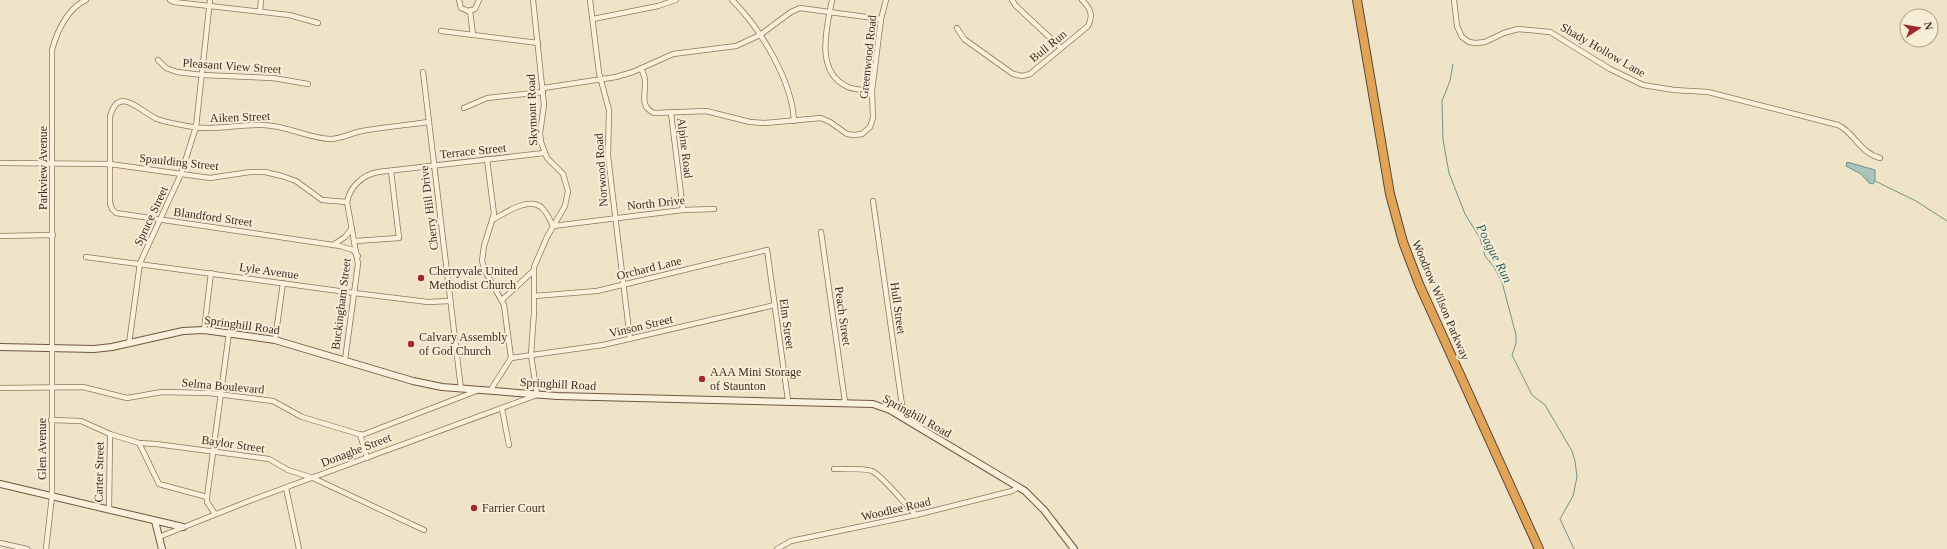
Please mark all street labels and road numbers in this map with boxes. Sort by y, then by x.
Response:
street label: Greenwood Road [857,14,879,100]
street label: Shady Hollow Lane [1558,20,1648,80]
street label: Bull Run [1027,27,1069,65]
street label: Pleasant View Street [182,56,283,76]
street label: Skymont Road [524,74,540,146]
street label: Aiken Street [210,109,271,125]
street label: Alpine Road [674,117,696,179]
street label: Parkview Avenue [36,126,50,210]
street label: Norwood Road [591,133,611,207]
street label: Terrace Street [439,140,508,161]
street label: Spaulding Street [139,151,220,173]
street label: Cherry Hill Drive [417,165,441,251]
street label: Spruce Street [131,183,171,248]
street label: North Drive [626,193,686,213]
street label: Blandford Street [173,205,254,230]
street label: Woodrow Wilson Parkway [1409,238,1473,362]
street label: Orchard Lane [615,253,683,283]
street label: Buckingham Street [328,257,354,351]
street label: Lyle Avenue [238,260,300,282]
street label: Hull Street [887,281,909,336]
street label: Peach Street [832,285,854,347]
street label: Elm Street [777,298,798,351]
street label: Vinson Street [608,312,675,340]
street label: Springhill Road [203,313,281,337]
street label: Selma Boulevard [181,375,265,397]
street label: Springhill Road [520,375,596,393]
street label: Springhill Road [880,391,954,441]
street label: Glen Avenue [35,418,49,480]
street label: Donaghe Street [319,430,394,470]
street label: Baylor Street [201,433,266,455]
street label: Carter Street [91,441,107,503]
street label: Woodlee Road [860,494,932,524]

